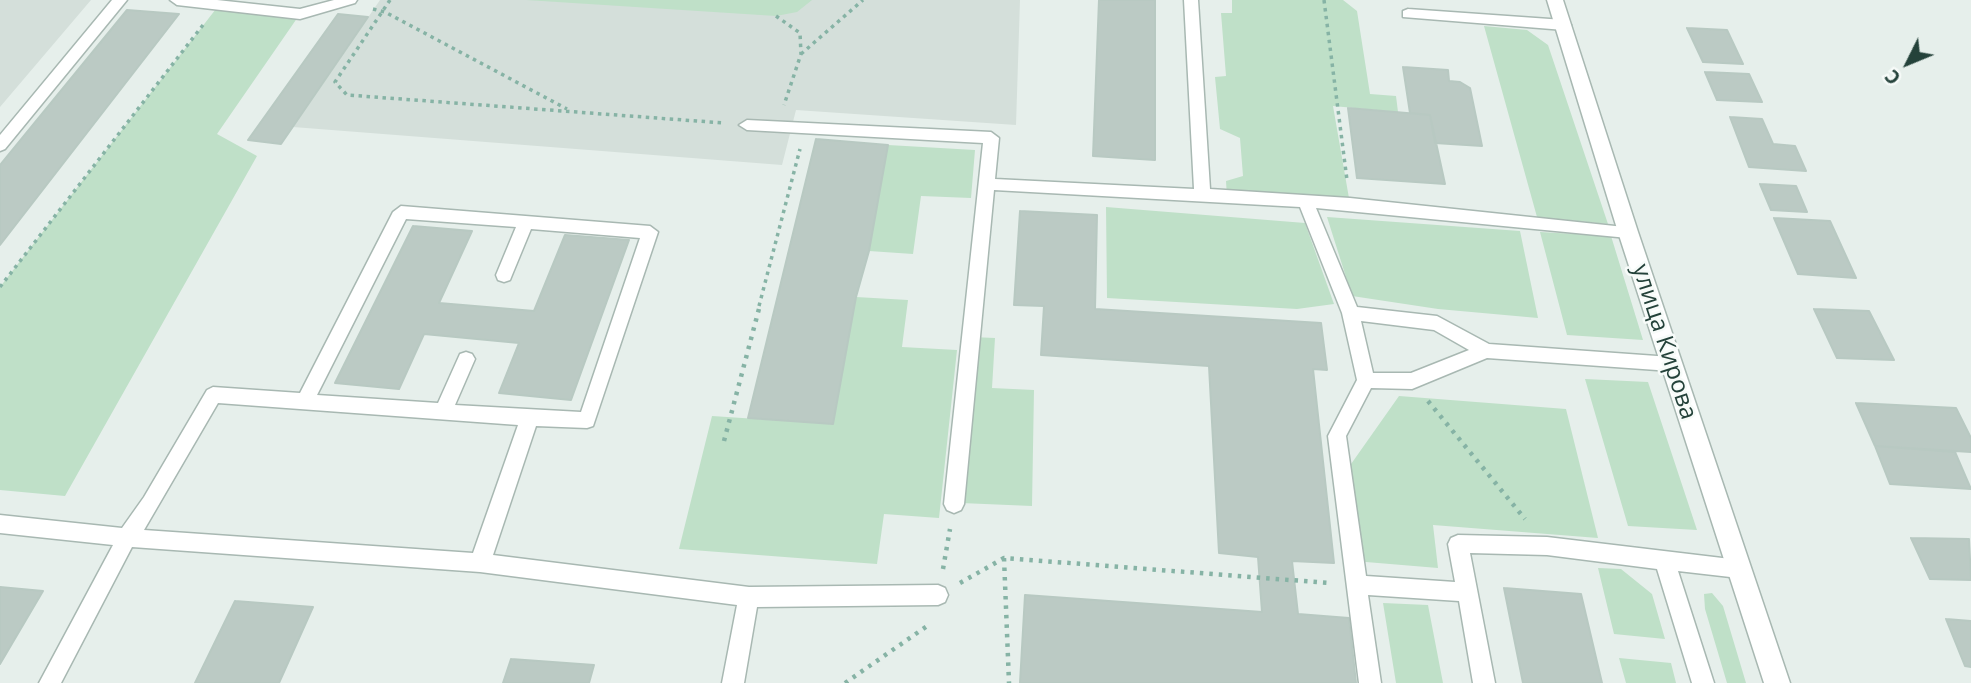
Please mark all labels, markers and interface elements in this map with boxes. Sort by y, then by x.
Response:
north arrow [1873,28,1943,98]
text: С [1879,64,1906,91]
street label: улица Кирова [1625,261,1703,423]

